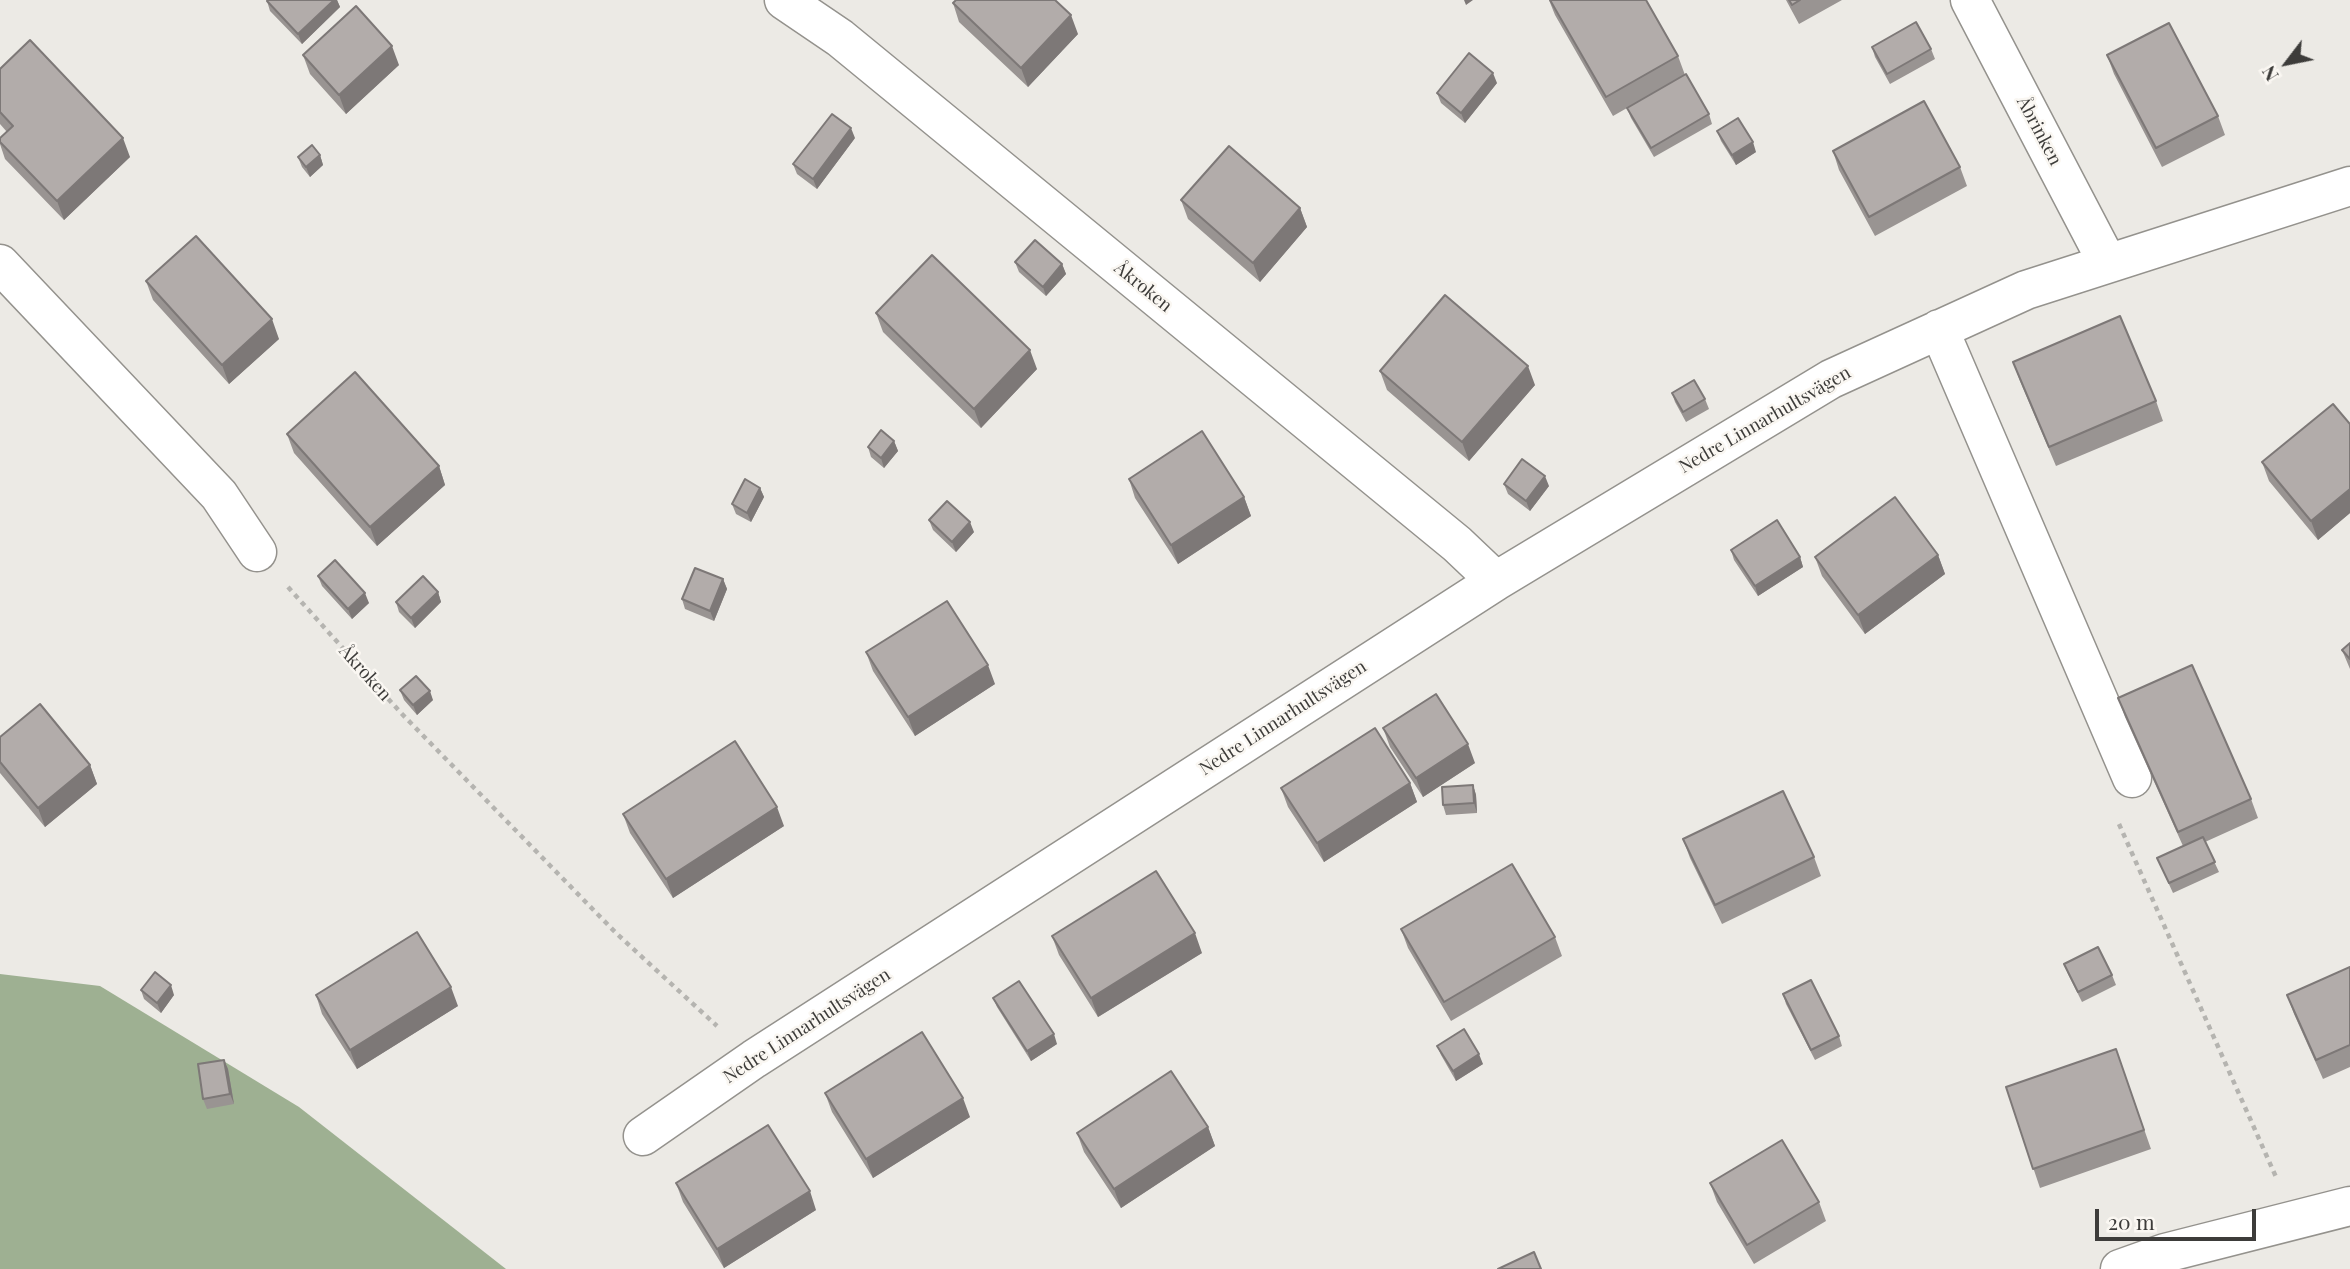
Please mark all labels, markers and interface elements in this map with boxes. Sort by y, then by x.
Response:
north arrow [2252,28,2322,98]
text: N [2255,61,2284,87]
street label: Åbrinken [2012,93,2066,169]
street label: Åkroken [1110,257,1176,317]
street label: Nedre Linnarhultsvägen [1675,362,1855,478]
street label: Åkroken [334,641,396,705]
street label: Nedre Linnarhultsvägen [1196,656,1370,780]
street label: Nedre Linnarhultsvägen [720,964,894,1088]
scale bar [2098,1196,2259,1240]
text: 20 m [2108,1207,2155,1235]

